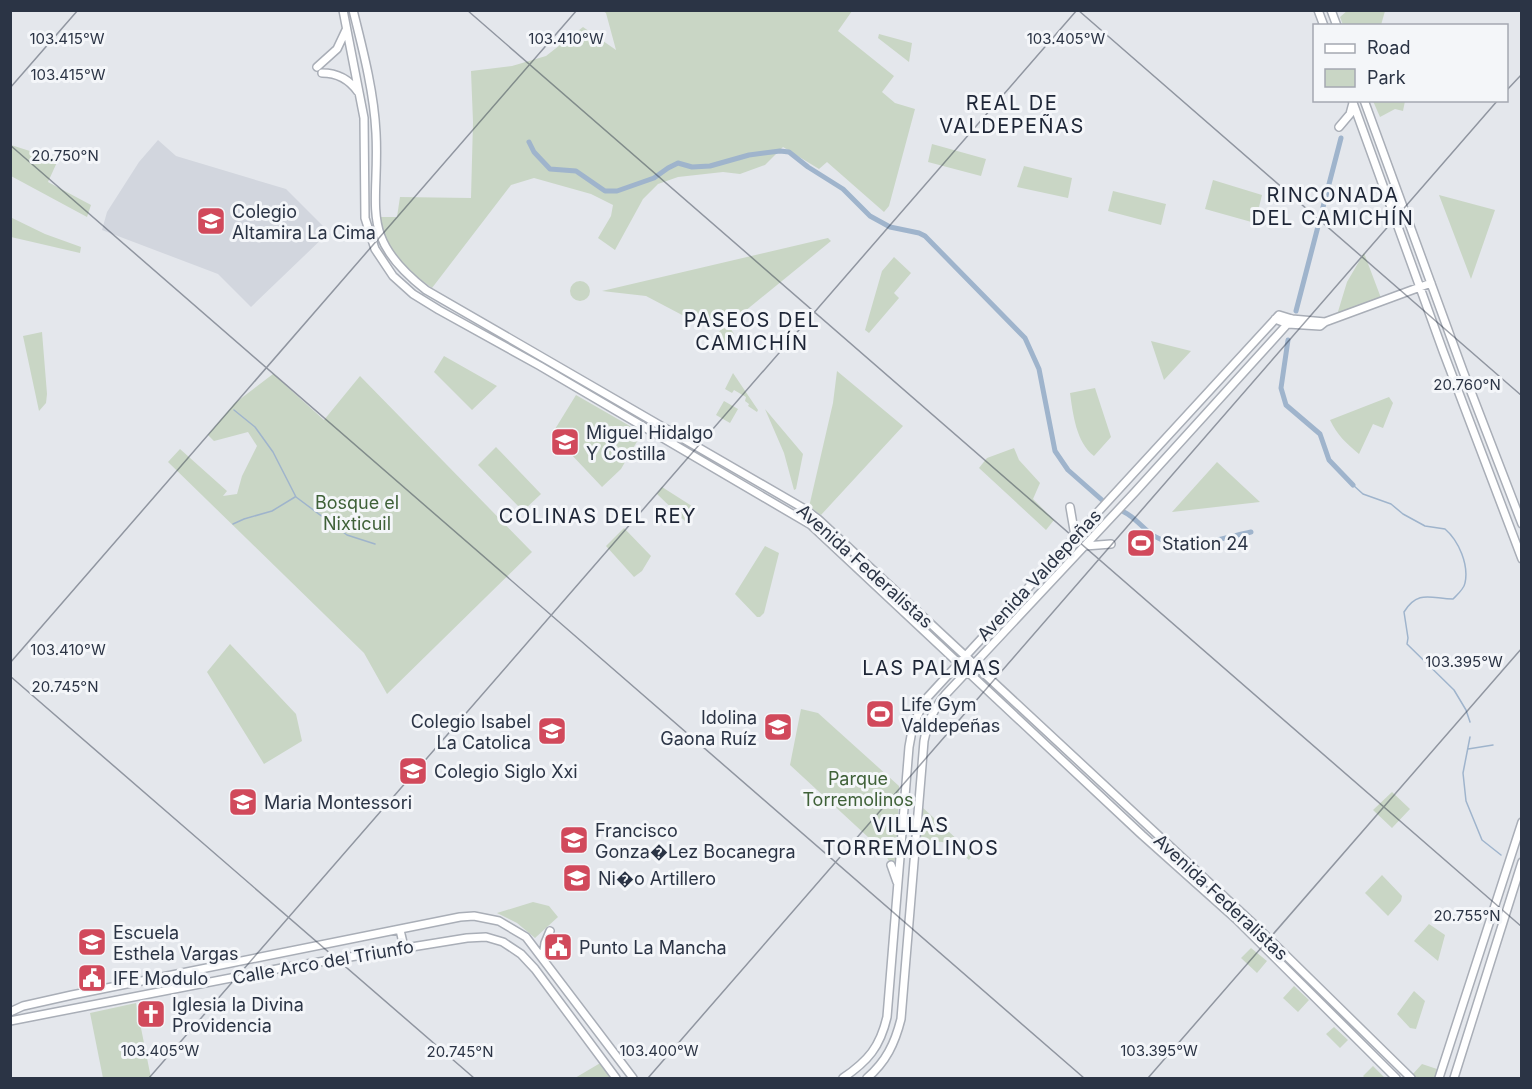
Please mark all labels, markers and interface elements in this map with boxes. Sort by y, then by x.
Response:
legend [1313,24,1508,102]
text: 103.415°W [29,29,105,48]
text: 103.410°W [528,29,604,48]
text: 103.405°W [1027,29,1106,48]
text: Road [1367,37,1410,58]
text: 103.415°W [30,65,106,84]
text: Park [1367,67,1406,88]
district label: REAL DE VALDEPEÑAS [939,91,1085,138]
text: 20.750°N [31,146,99,165]
district label: RINCONADA DEL CAMICHÍN [1252,183,1414,230]
place label: Colegio Altamira La Cima [232,201,376,243]
school or university icon: Colegio Altamira La Cima [195,205,227,237]
district label: PASEOS DEL CAMICHÍN [684,308,820,355]
text: 20.760°N [1433,375,1501,394]
place label: Miguel Hidalgo Y Costilla [586,422,713,464]
school or university icon: Miguel Hidalgo Y Costilla [549,426,581,458]
park label: Bosque el Nixticuil [315,492,399,534]
street label: Avenida Federalistas [793,500,937,632]
district label: COLINAS DEL REY [499,504,697,528]
street label: Avenida Valdepeñas [973,505,1105,645]
sports icon: Station 24 [1125,527,1157,559]
place label: Station 24 [1162,533,1249,554]
text: 103.410°W [30,640,106,659]
text: 103.395°W [1425,652,1503,671]
district label: LAS PALMAS [862,656,1002,680]
text: 20.745°N [32,677,98,696]
place label: Life Gym Valdepeñas [901,694,1000,736]
sports icon: Life Gym Valdepeñas [864,698,896,730]
place label: Idolina Gaona Ruíz [660,707,757,749]
place label: Colegio Isabel La Catolica [411,711,531,753]
school or university icon: Idolina Gaona Ruíz [762,711,794,743]
school or university icon: Colegio Isabel La Catolica [536,715,568,747]
school or university icon: Colegio Siglo Xxi [397,755,429,787]
place label: Colegio Siglo Xxi [434,761,578,782]
park label: Parque Torremolinos [802,768,914,810]
school or university icon: Maria Montessori [227,786,259,818]
place label: Maria Montessori [264,792,412,813]
district label: VILLAS TORREMOLINOS [823,813,999,860]
place label: Francisco Gonza�Lez Bocanegra [595,820,796,862]
school or university icon: Francisco Gonza�Lez Bocanegra [558,824,590,856]
street label: Avenida Federalistas [1150,830,1292,964]
school or university icon: Ni�o Artillero [561,862,593,894]
place label: Ni�o Artillero [598,868,716,889]
text: 20.755°N [1433,906,1501,925]
place label: Escuela Esthela Vargas [113,922,239,964]
school or university icon: Escuela Esthela Vargas [76,926,108,958]
public building icon: Punto La Mancha [542,931,574,963]
street label: Calle Arco del Triunfo [231,936,415,988]
place label: Punto La Mancha [579,937,727,958]
public building icon: IFE Modulo [76,962,108,994]
place label: IFE Modulo [113,968,208,989]
place label: Iglesia la Divina Providencia [172,994,304,1036]
church icon: Iglesia la Divina Providencia [135,998,167,1030]
text: 103.405°W [121,1041,200,1060]
text: 103.400°W [619,1041,699,1060]
text: 103.395°W [1120,1041,1198,1060]
text: 20.745°N [427,1042,493,1061]

